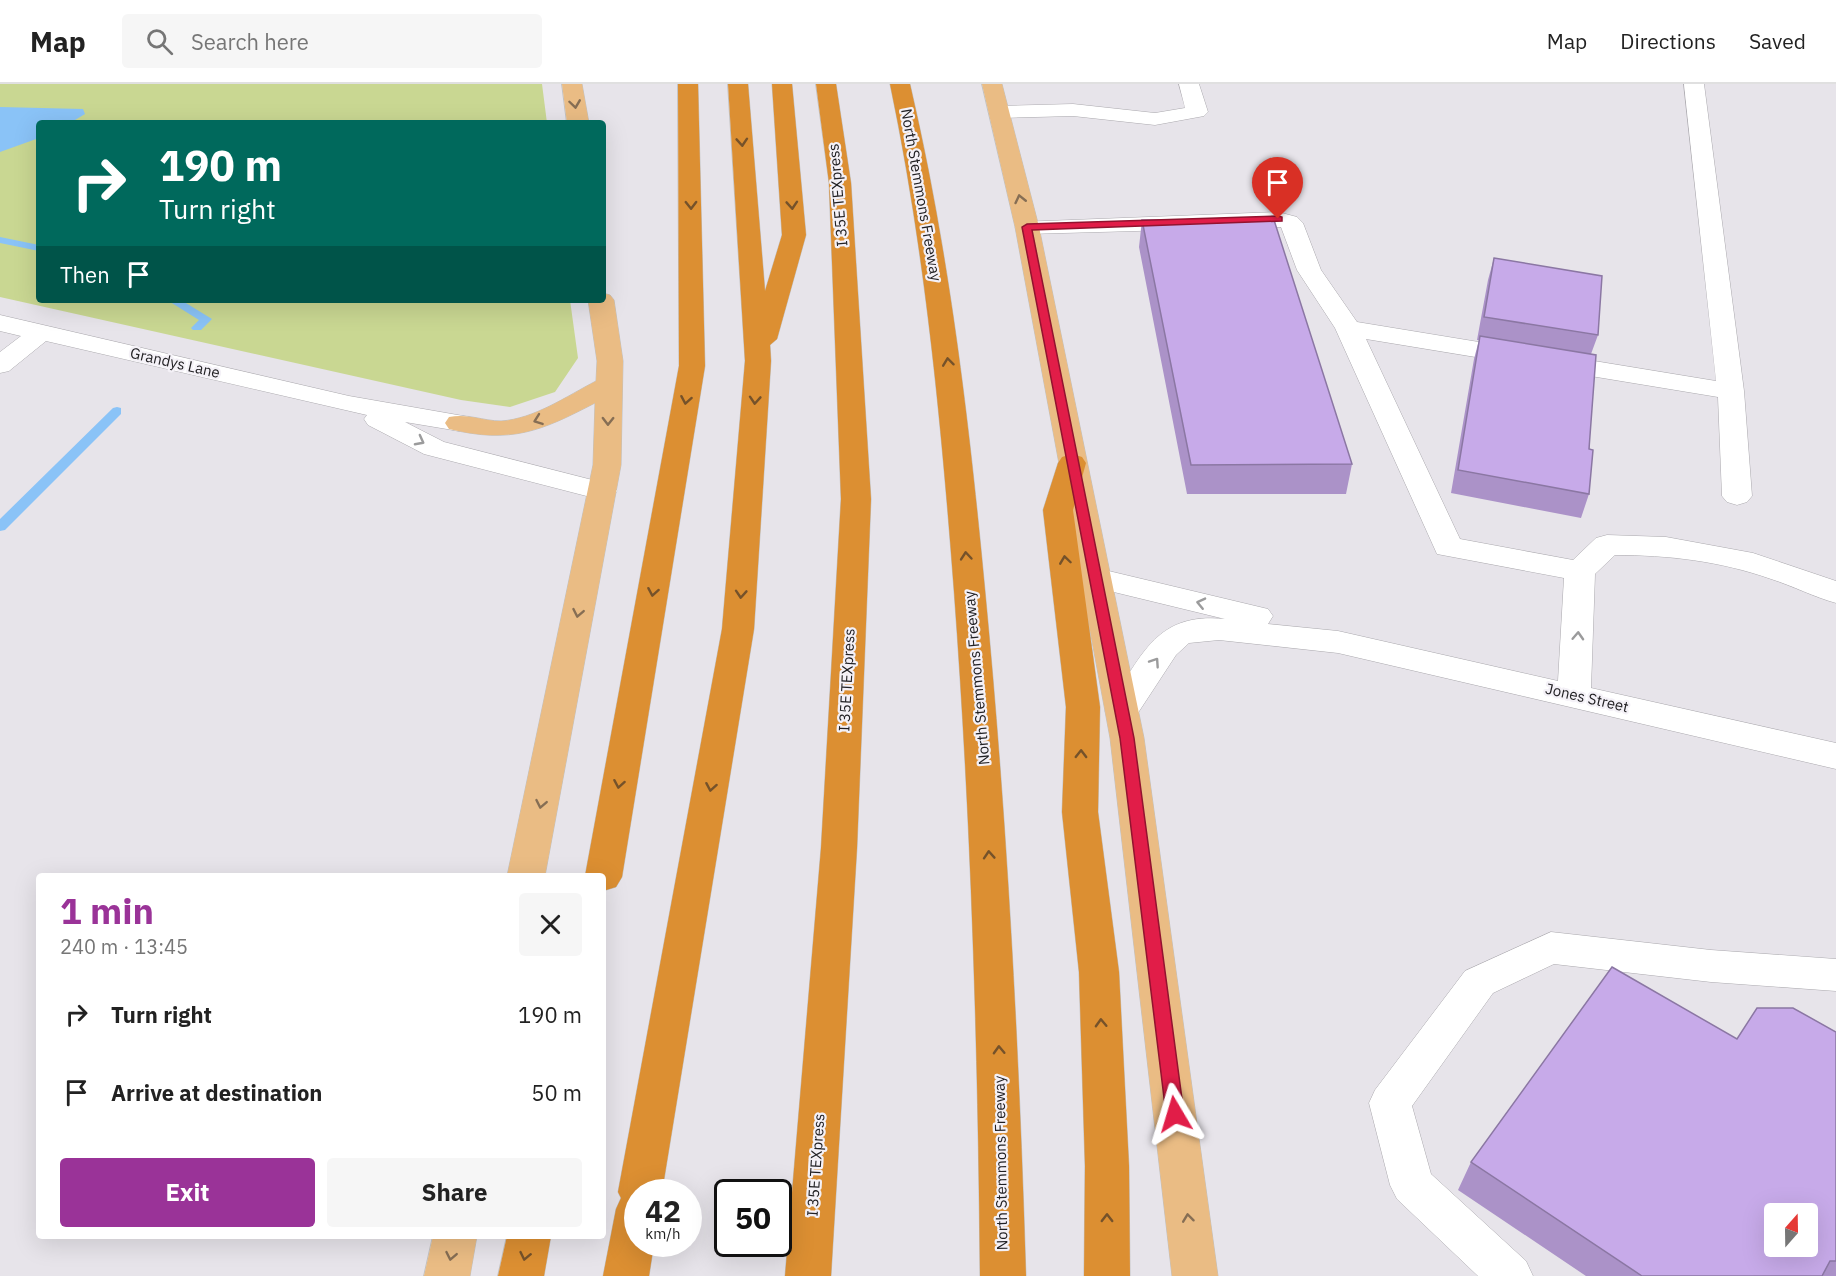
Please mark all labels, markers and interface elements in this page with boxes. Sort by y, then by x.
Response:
search box [122,14,542,68]
text: Map [30,23,86,60]
icon: search [143,25,176,58]
text: Search here [191,27,309,56]
text: Map [1547,27,1587,55]
text: Directions [1620,27,1716,55]
text: Saved [1749,27,1806,55]
one-way arrow [568,99,581,108]
street label: North Stemmons Freeway [897,107,946,283]
text: 190 m [159,138,282,193]
one-way arrow [735,138,748,147]
street label: I 35E TEXpress [824,143,851,247]
icon: right [60,144,138,222]
pin [1252,157,1303,219]
icon: arrive [1261,166,1294,199]
text: Turn right [159,191,276,226]
one-way arrow [1015,194,1028,204]
one-way arrow [685,201,697,210]
one-way arrow [785,201,798,210]
icon: arrive [122,258,155,291]
text: Then [60,260,110,289]
street label: Grandys Lane [128,343,222,382]
one-way arrow [942,357,954,366]
one-way arrow [680,395,693,405]
one-way arrow [749,395,762,404]
one-way arrow [533,413,544,425]
one-way arrow [602,416,615,425]
one-way arrow [414,434,424,445]
one-way arrow [960,551,973,560]
one-way arrow [1059,555,1071,565]
one-way arrow [647,587,659,597]
one-way arrow [734,590,747,599]
street label: North Stemmons Freeway [959,590,994,766]
one-way arrow [1197,598,1207,611]
one-way arrow [572,608,585,618]
street label: I 35E TEXpress [834,628,859,732]
one-way arrow [1571,632,1584,641]
one-way arrow [1147,658,1158,669]
street label: Jones Street [1544,679,1631,716]
one-way arrow [1075,749,1088,758]
one-way arrow [613,779,626,789]
one-way arrow [705,781,718,791]
one-way arrow [535,799,548,809]
one-way arrow [983,850,996,859]
text: 1 min [60,887,154,934]
button: close [519,893,582,956]
text: 240 m · 13:45 [60,933,188,960]
icon: right [60,998,93,1031]
text: Turn right [111,1000,212,1029]
text: 190 m [518,1000,582,1029]
one-way arrow [1094,1018,1107,1027]
one-way arrow [992,1045,1005,1054]
street label: North Stemmons Freeway [989,1075,1012,1251]
icon: arrive [60,1076,93,1109]
text: Arrive at destination [111,1078,322,1107]
text: 50 m [531,1078,582,1107]
position arrow [1143,1082,1207,1146]
street label: I 35E TEXpress [802,1113,829,1217]
button: Exit [60,1158,315,1227]
button: Share [327,1158,582,1227]
speed limit sign: 50 [714,1179,792,1257]
text: 42 [645,1191,681,1230]
north arrow [1764,1203,1818,1257]
map controls [1764,1203,1818,1257]
one-way arrow [1101,1213,1113,1222]
one-way arrow [1182,1213,1195,1223]
text: km/h [645,1224,681,1243]
one-way arrow [445,1251,458,1261]
one-way arrow [519,1251,532,1261]

